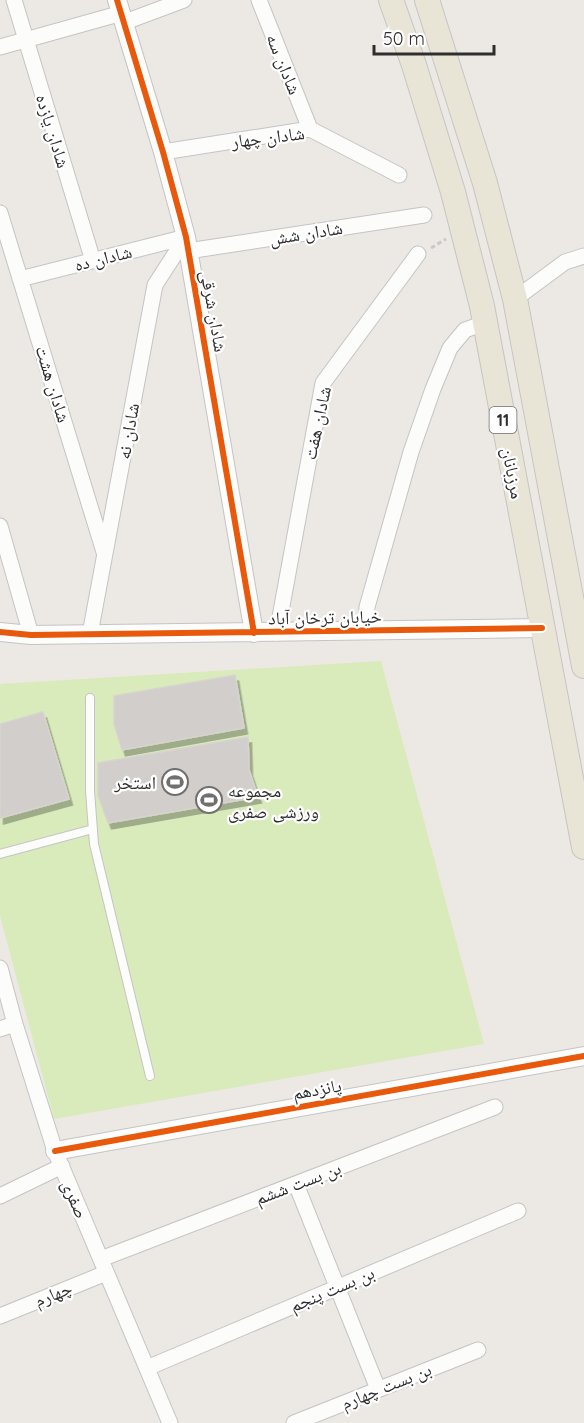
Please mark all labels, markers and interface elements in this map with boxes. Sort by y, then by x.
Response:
scale bar [374,18,494,56]
text: 50 m [383,27,425,50]
street label: شادان سه [261,30,307,98]
street label: شادان یازده [31,91,75,171]
street label: شادان چهار [229,121,306,153]
street label: شادان شش [268,216,344,250]
street label: شادان ده [72,240,134,276]
street label: شادان شرقی [195,268,233,354]
street label: شادان هشت [30,343,76,425]
street label: شادان هفت [298,384,336,462]
street label: شادان نه [112,401,144,461]
road number: 11 [490,407,516,433]
street label: مرزبانان [497,445,529,501]
street label: خیابان ترخان آباد [268,605,382,629]
sports icon: استخر [160,767,190,797]
place label: استخر [113,771,156,794]
place label: مجموعه ورزشی صفری [228,779,319,823]
sports icon: مجموعه ورزشی صفری [194,785,224,815]
street label: پانزدهم [291,1073,343,1106]
street label: بن بست ششم [252,1156,345,1211]
street label: صفری [57,1176,93,1222]
street label: بن بست پنجم [286,1261,378,1318]
street label: چهارم [31,1276,76,1313]
street label: بن بست چهارم [337,1357,435,1415]

